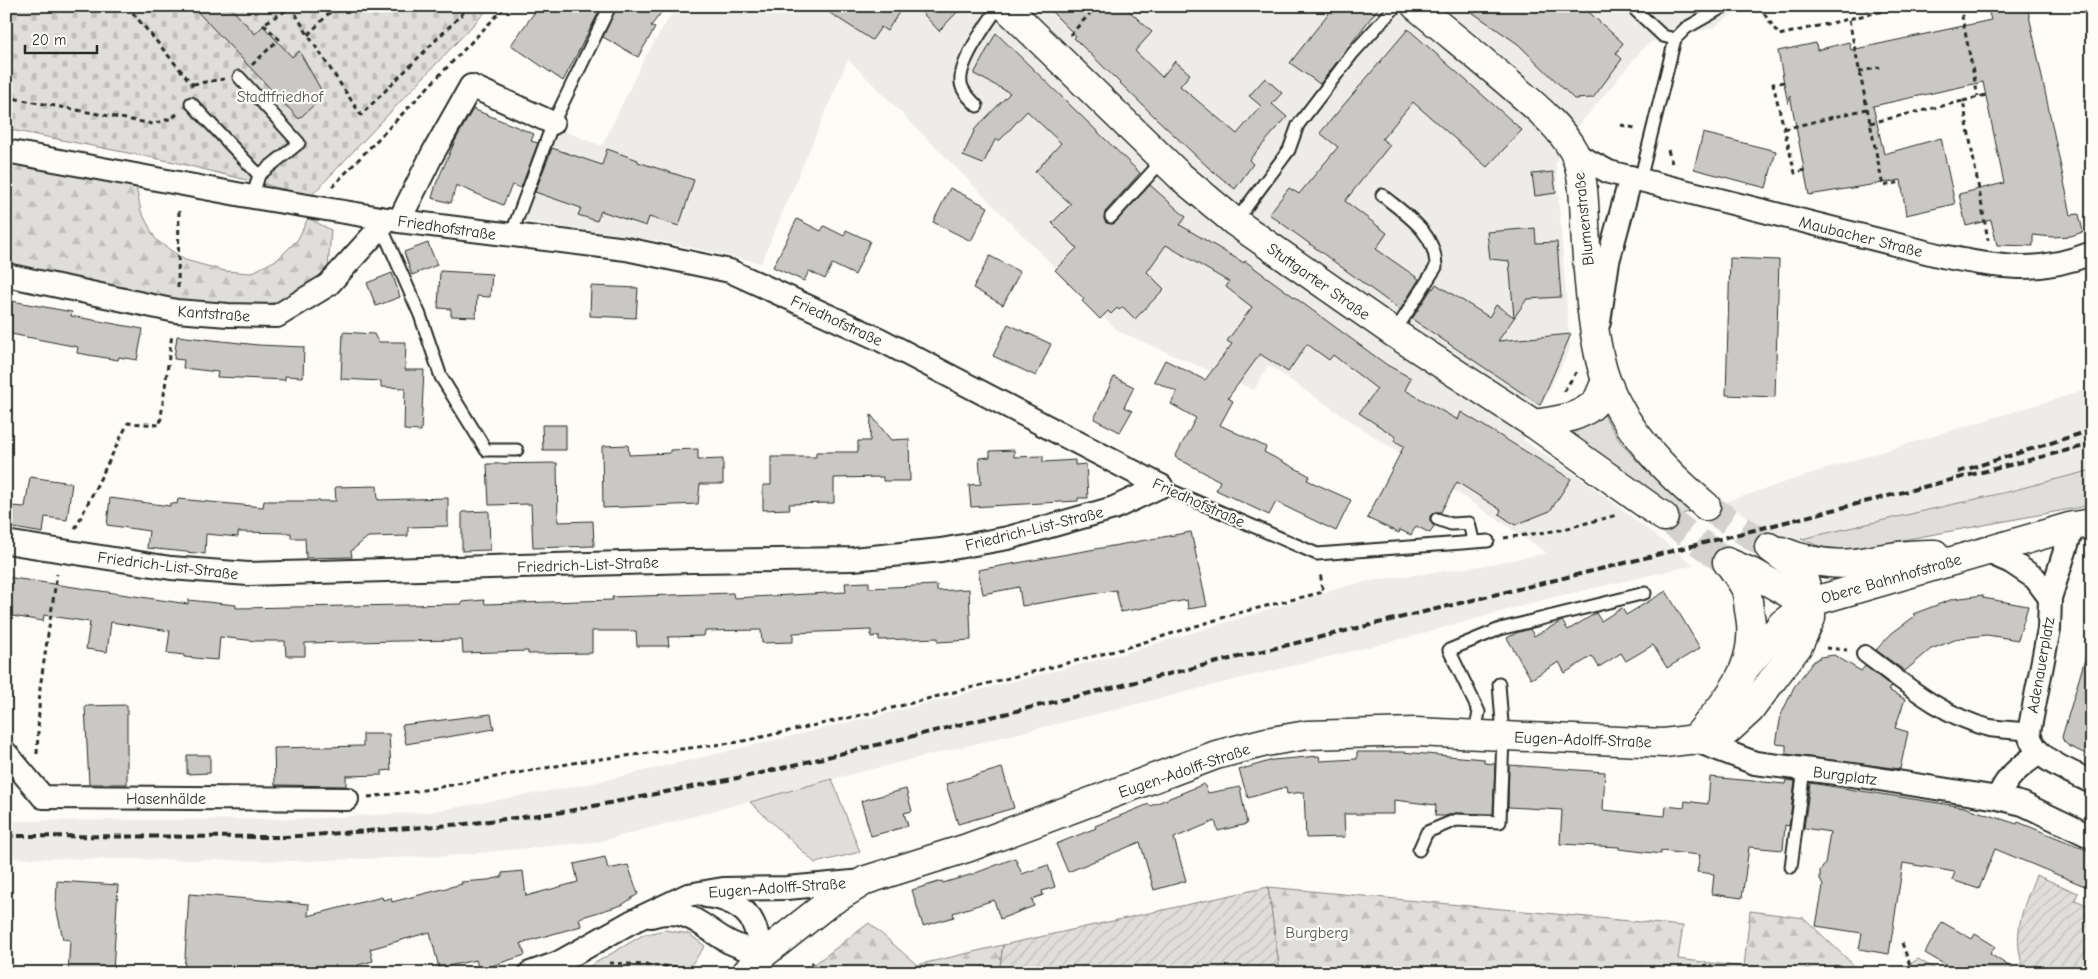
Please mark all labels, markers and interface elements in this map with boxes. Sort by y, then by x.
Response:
scale bar [25,22,98,54]
text: 20 m [32,31,66,49]
park label: Stadtfriedhof [237,88,325,106]
street label: Blumenstraße [1570,171,1598,266]
street label: Friedhofstraße [397,212,497,244]
street label: Maubacher Straße [1797,213,1924,261]
street label: Stuttgarter Straße [1264,240,1373,324]
street label: Friedhofstraße [788,292,885,350]
street label: Kantstraße [177,302,251,326]
street label: Friedhofstraße [1150,475,1248,531]
street label: Friedrich-List-Straße [963,503,1105,555]
street label: Friedrich-List-Straße [96,548,239,584]
street label: Obere Bahnhofstraße [1819,550,1964,608]
street label: Friedrich-List-Straße [517,554,659,576]
street label: Adenauerplatz [2024,616,2058,715]
street label: Eugen-Adolff-Straße [1514,729,1652,751]
street label: Eugen-Adolff-Straße [1116,740,1252,802]
street label: Burgplatz [1812,763,1878,789]
street label: Hasenhälde [126,790,206,808]
street label: Eugen-Adolff-Straße [708,874,846,902]
park label: Burgberg [1285,924,1349,942]

